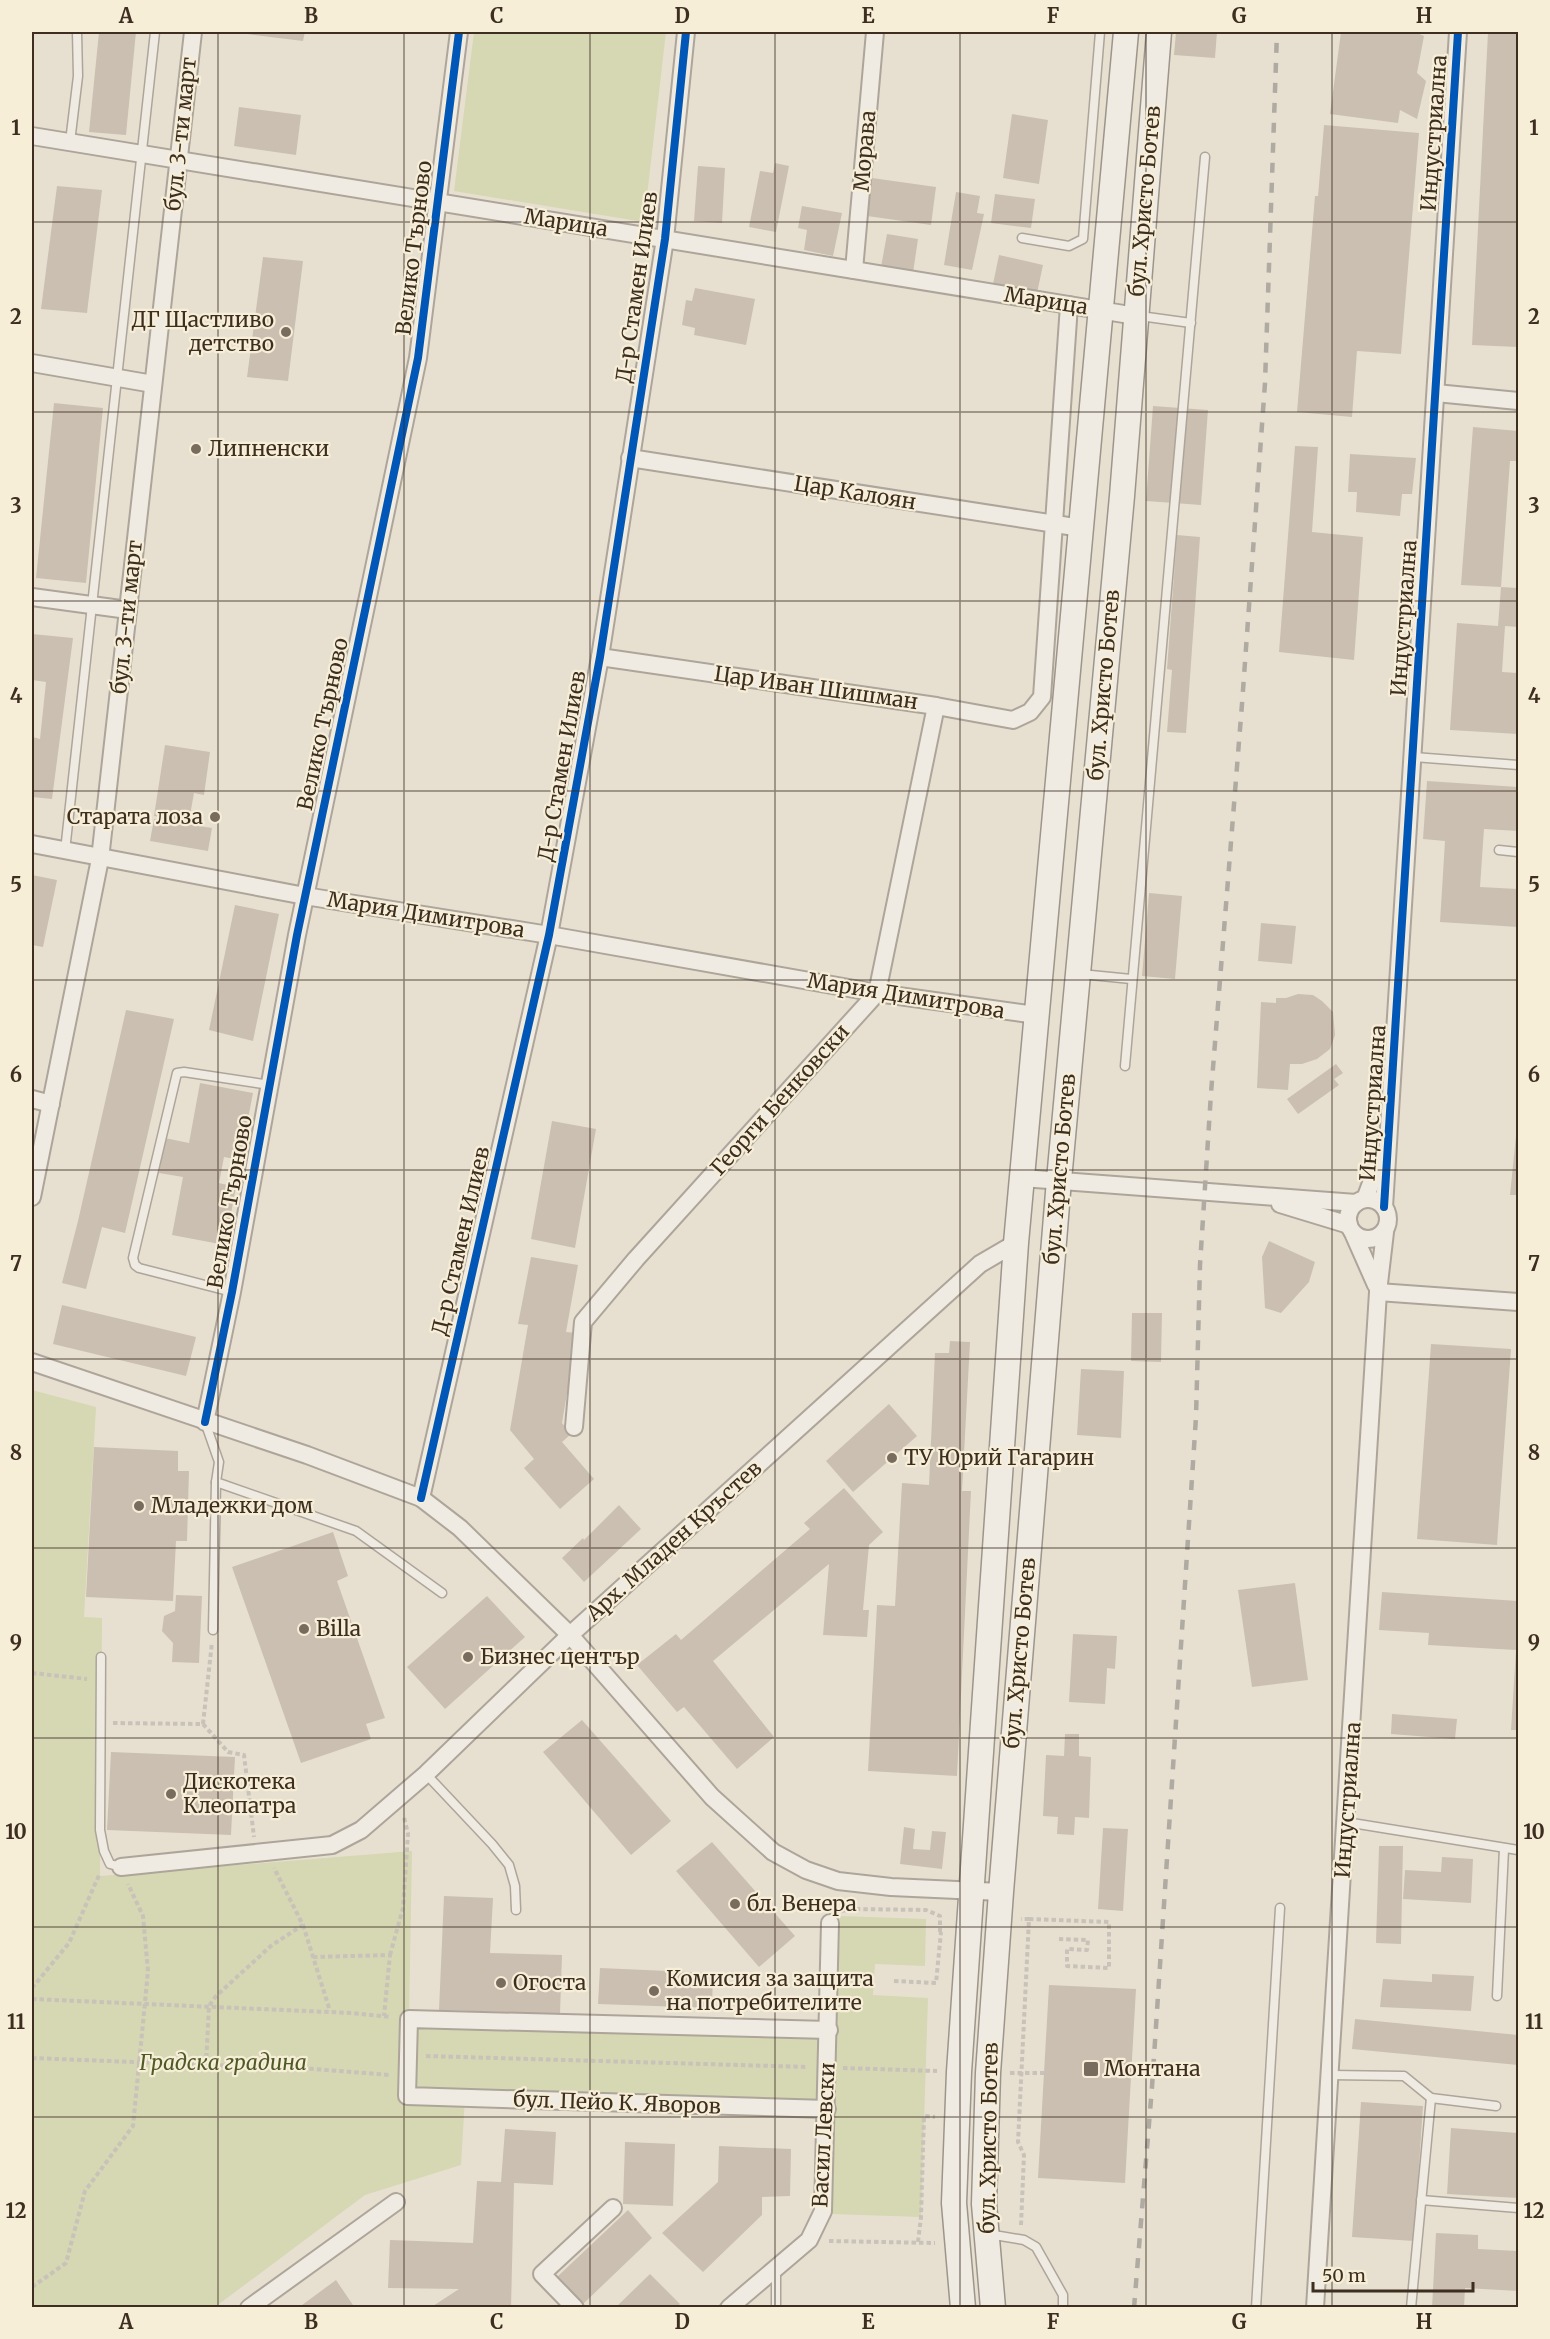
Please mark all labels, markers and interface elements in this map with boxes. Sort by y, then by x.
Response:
text: A [118,3,134,28]
text: B [304,3,318,28]
text: C [490,3,504,28]
text: D [674,3,690,28]
text: E [861,3,875,28]
text: F [1047,3,1060,28]
text: G [1232,3,1247,28]
text: H [1416,3,1432,28]
street label: Индустриална [1415,54,1452,212]
street label: бул. 3-ти март [159,55,202,212]
street label: бул. Христо Ботев [1123,104,1166,297]
street label: Морава [848,109,881,193]
text: 1 [11,115,21,140]
text: 1 [1529,115,1539,140]
street label: Велико Търново [389,159,438,337]
street label: Д-р Стамен Илиев [610,190,663,384]
street label: Марица [522,203,610,242]
street label: Марица [1002,281,1090,320]
text: 2 [10,304,22,329]
text: 2 [1528,304,1540,329]
place label: ДГ Щастливо детство [132,306,274,357]
marker: ДГ Щастливо детство [279,325,293,339]
place label: Липненски [208,435,329,462]
marker: Липненски [189,442,203,456]
street label: Цар Калоян [792,470,918,515]
text: 3 [10,493,22,518]
text: 3 [1528,493,1540,518]
street label: бул. 3-ти март [105,538,148,695]
street label: Индустриална [1385,539,1422,697]
street label: бул. Христо Ботев [1082,588,1125,781]
street label: Велико Търново [291,635,354,813]
street label: Цар Иван Шишман [712,660,920,715]
street label: Д-р Стамен Илиев [531,669,592,863]
text: 4 [10,683,23,708]
text: 4 [1528,683,1541,708]
place label: Старата лоза [67,803,203,830]
marker: Старата лоза [208,810,222,824]
text: 5 [10,872,22,897]
text: 5 [1528,872,1540,897]
street label: Мария Димитрова [325,886,527,943]
street label: Мария Димитрова [805,967,1007,1024]
street label: Георги Бенковски [704,1018,855,1181]
street label: Индустриална [1354,1024,1391,1182]
text: 6 [10,1062,22,1087]
text: 6 [1528,1062,1540,1087]
street label: бул. Христо Ботев [1038,1072,1081,1265]
street label: Велико Търново [201,1113,258,1291]
street label: Д-р Стамен Илиев [426,1144,495,1338]
text: 7 [10,1251,22,1276]
text: 7 [1528,1251,1540,1276]
text: 8 [10,1440,22,1465]
text: 8 [1528,1440,1540,1465]
place label: ТУ Юрий Гагарин [904,1444,1094,1471]
marker: ТУ Юрий Гагарин [885,1451,899,1465]
street label: Арх. Младен Кръстев [580,1455,767,1627]
place label: Младежки дом [151,1492,313,1519]
marker: Младежки дом [132,1499,146,1513]
street label: бул. Христо Ботев [998,1556,1041,1749]
place label: Billa [316,1615,361,1642]
marker: Billa [297,1622,311,1636]
text: 9 [10,1630,22,1655]
text: 9 [1528,1630,1540,1655]
place label: Бизнес център [480,1643,640,1670]
marker: Бизнес център [461,1650,475,1664]
street label: Индустриална [1329,1721,1366,1879]
place label: Дискотека Клеопатра [183,1768,296,1819]
marker: Дискотека Клеопатра [164,1787,178,1801]
text: 10 [5,1819,27,1844]
text: 10 [1523,1819,1545,1844]
place label: бл. Венера [747,1890,857,1917]
marker: бл. Венера [728,1897,742,1911]
place label: Комисия за защита на потребителите [666,1965,874,2016]
place label: Огоста [513,1969,586,1996]
marker: Огоста [494,1976,508,1990]
marker: Комисия за защита на потребителите [647,1984,661,1998]
text: 11 [7,2009,25,2034]
text: 11 [1525,2009,1543,2034]
street label: бул. Христо Ботев [973,2042,1004,2234]
park label: Градска градина [139,2049,307,2076]
place label: Монтана [1104,2055,1200,2082]
marker: Монтана [1082,2060,1100,2078]
street label: Васил Левски [806,2062,841,2208]
street label: бул. Пейо К. Яворов [513,2085,721,2120]
text: 12 [6,2198,27,2223]
text: 12 [1524,2198,1545,2223]
scale bar [1313,2255,1474,2293]
text: 50 m [1322,2264,1366,2287]
text: A [118,2309,134,2334]
text: B [304,2309,318,2334]
text: C [490,2309,504,2334]
text: D [674,2309,690,2334]
text: E [861,2309,875,2334]
text: F [1047,2309,1060,2334]
text: G [1232,2309,1247,2334]
text: H [1416,2309,1432,2334]

